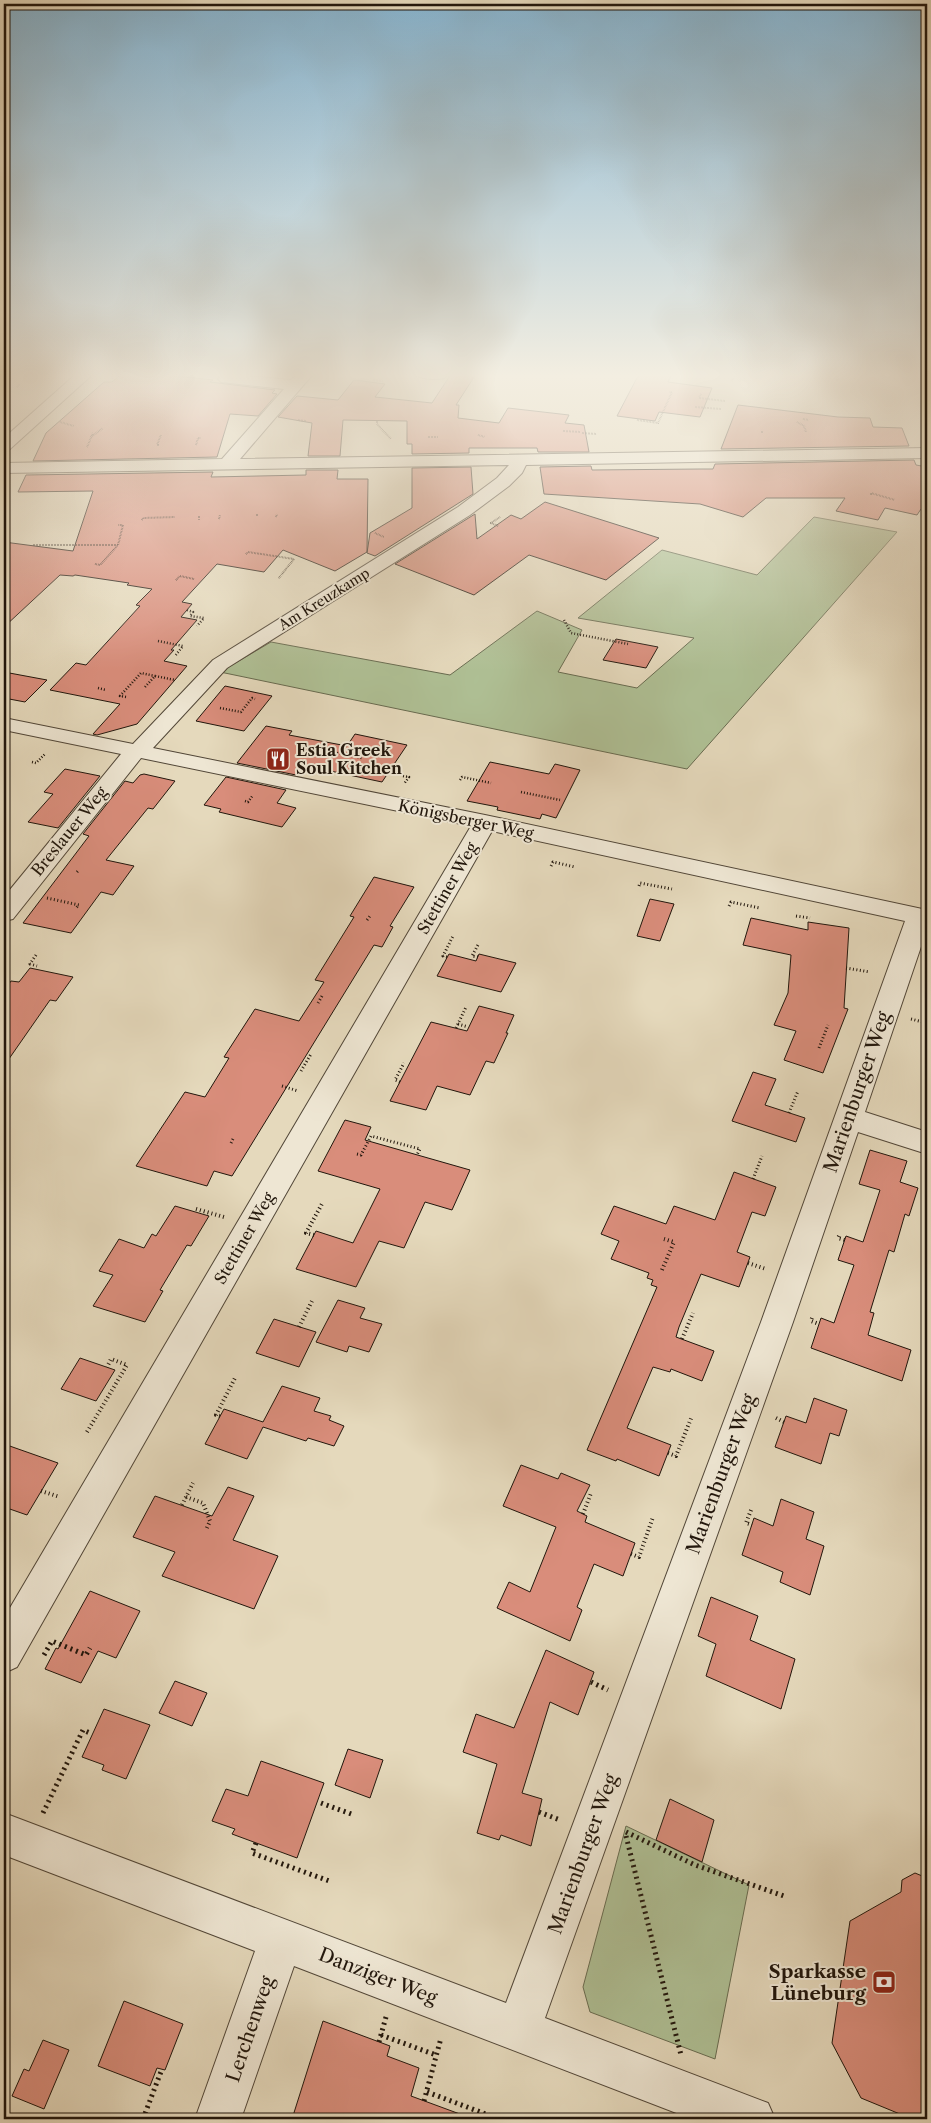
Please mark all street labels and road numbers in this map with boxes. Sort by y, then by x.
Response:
street label: Am Kreuzkamp [274,564,373,635]
street label: Breslauer Weg [27,782,111,880]
street label: Königsberger Weg [396,795,536,843]
street label: Stettiner Weg [413,838,482,938]
street label: Marienburger Weg [819,1008,896,1176]
street label: Stettiner Weg [210,1188,279,1288]
street label: Marienburger Weg [681,1390,761,1557]
street label: Marienburger Weg [543,1770,623,1937]
street label: Danziger Weg [315,1943,442,2010]
street label: Lerchenweg [221,1972,279,2085]

